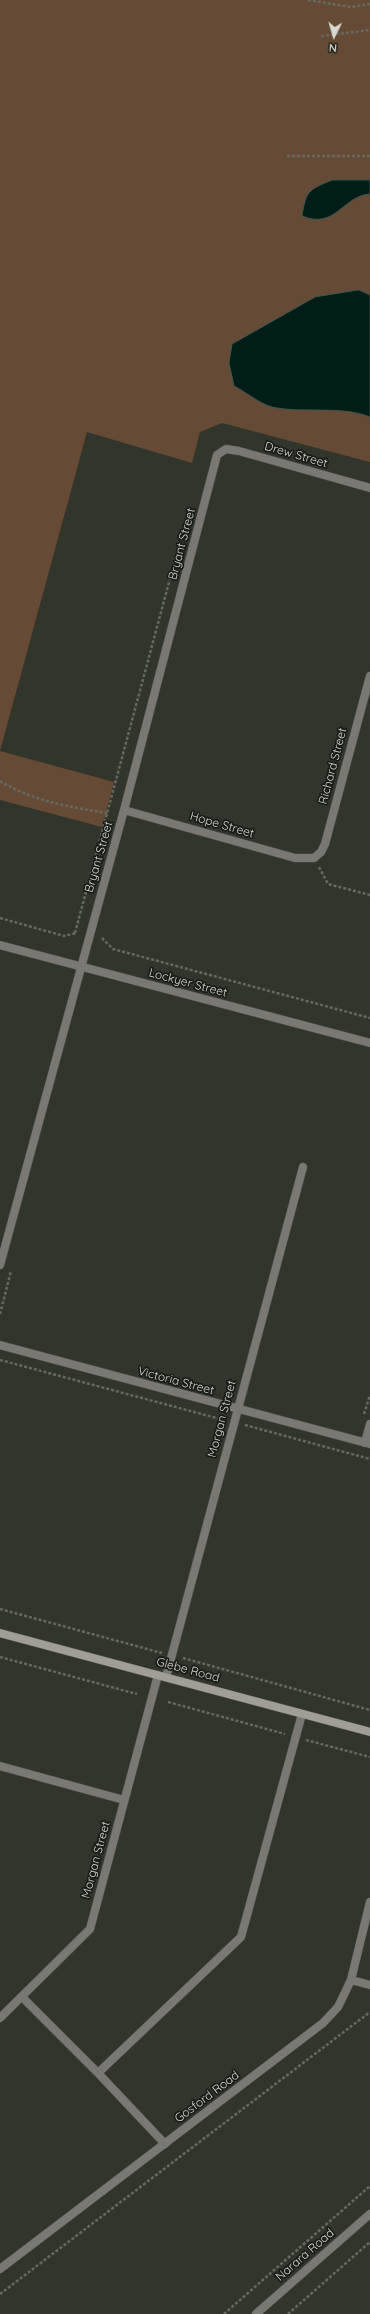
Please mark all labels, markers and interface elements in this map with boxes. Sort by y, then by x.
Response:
north arrow [314,16,354,56]
text: N [328,41,338,55]
street label: Drew Street [263,439,329,471]
street label: Bryant Street [166,507,198,581]
street label: Richard Street [316,726,350,806]
street label: Hope Street [188,809,256,841]
street label: Bryant Street [82,820,116,894]
street label: Lockyer Street [147,966,229,1000]
street label: Victoria Street [136,1364,216,1398]
street label: Morgan Street [205,1379,239,1459]
street label: Glebe Road [155,1655,221,1685]
street label: Morgan Street [79,1820,113,1900]
street label: Gosford Road [172,2068,242,2126]
street label: Narara Road [273,2226,337,2284]

